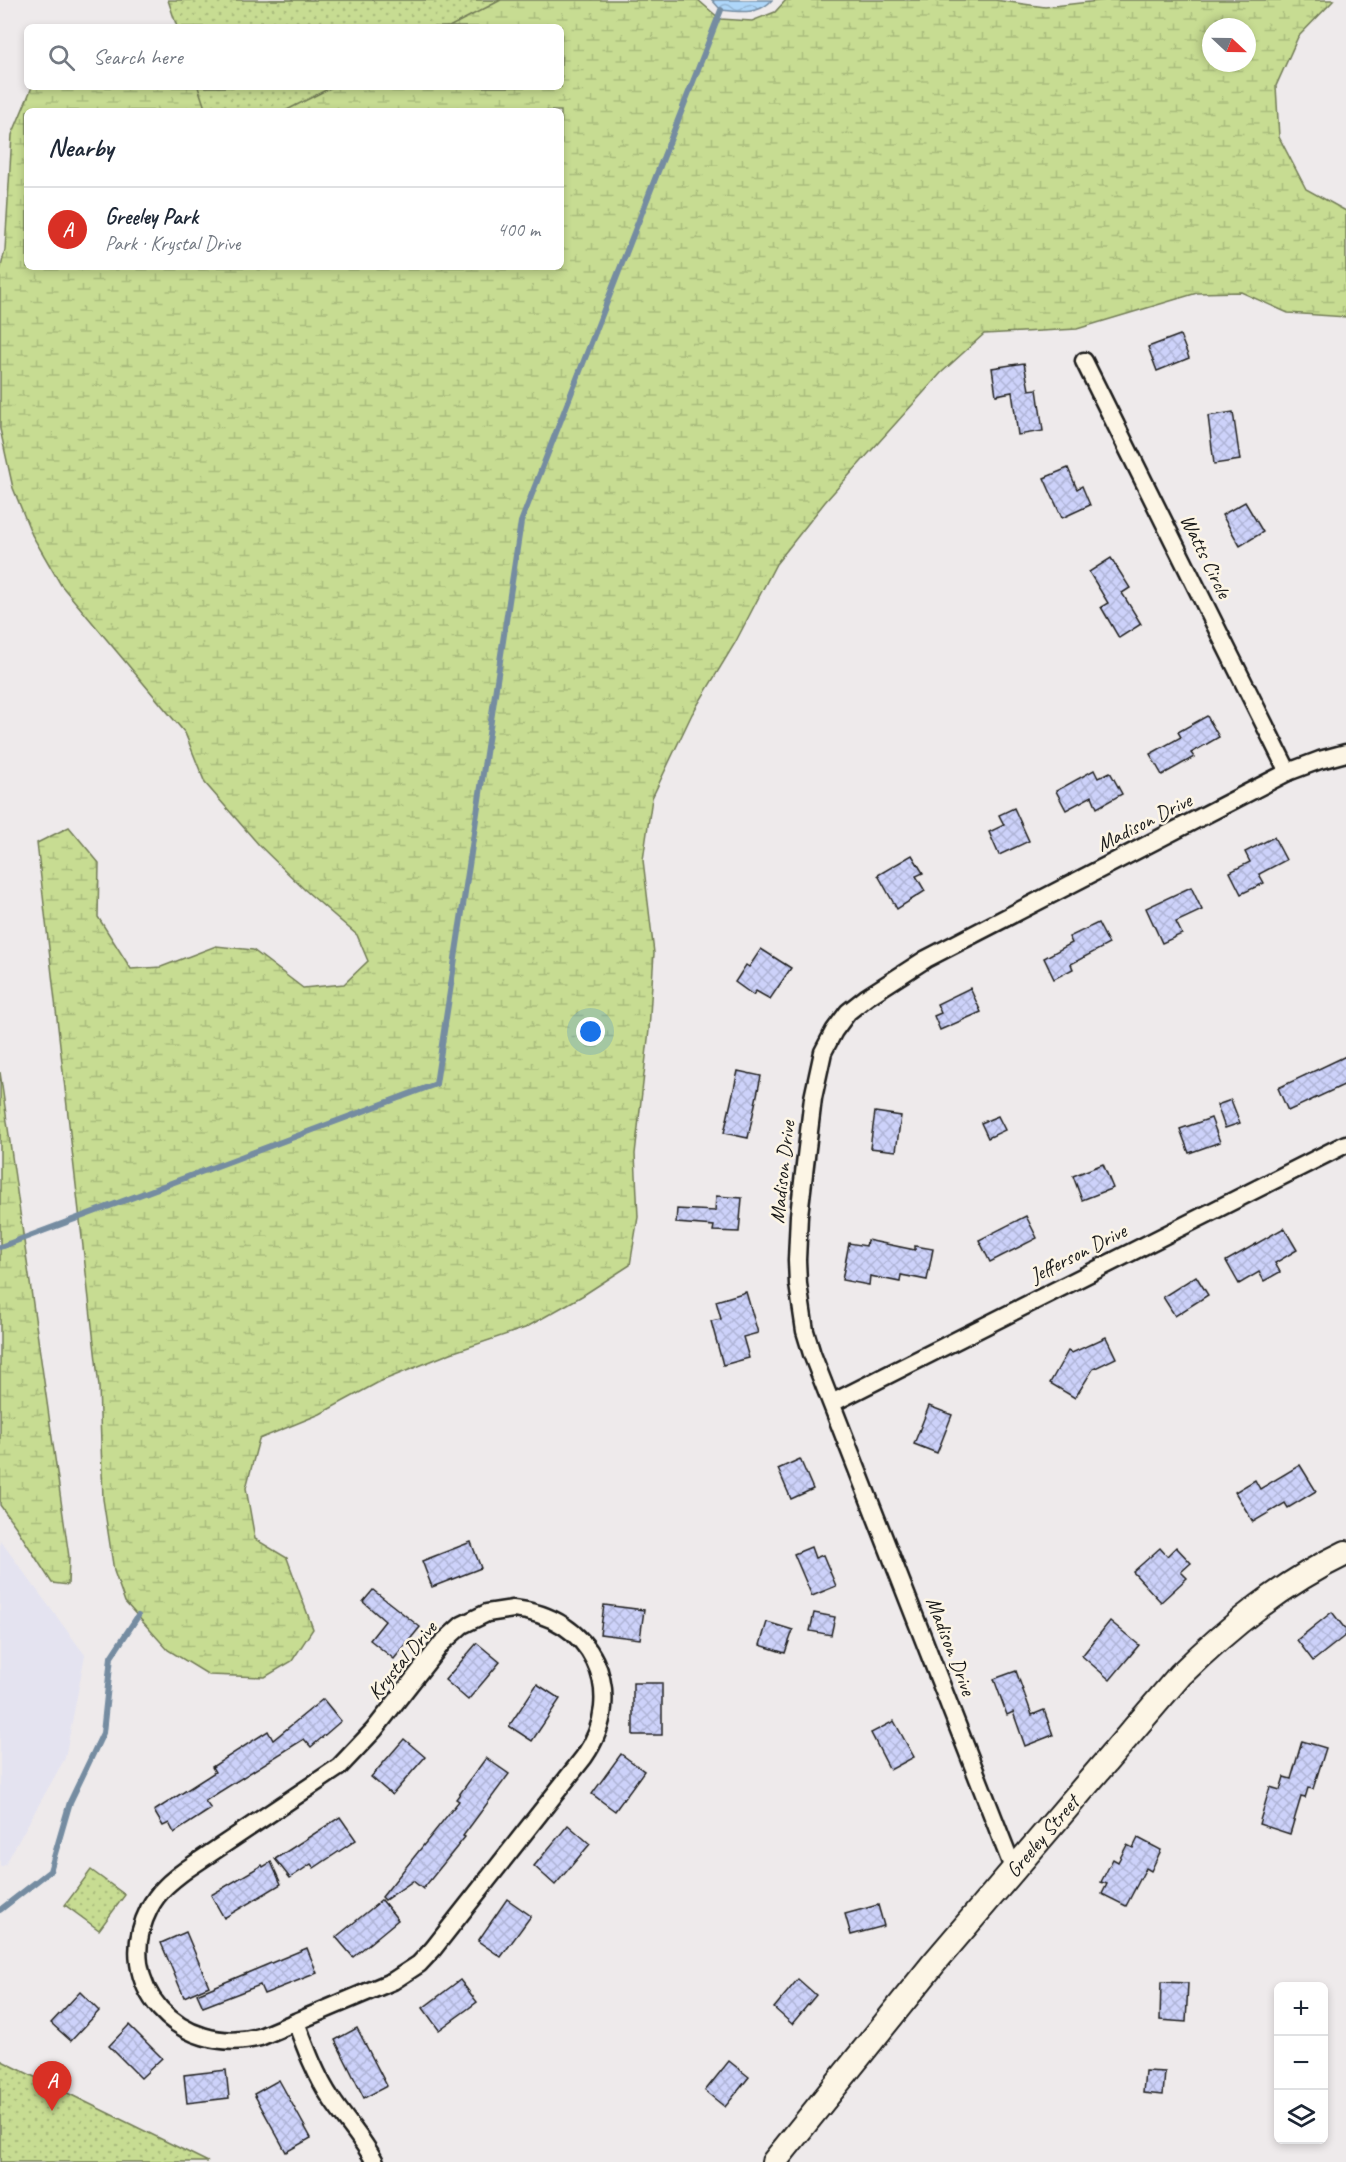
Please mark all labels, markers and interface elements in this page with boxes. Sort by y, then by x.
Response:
north arrow [1202,18,1256,72]
search box [24,24,564,90]
icon: search [45,41,78,74]
text: Search here [93,43,183,71]
text: Nearby [48,131,113,164]
text: Greeley Park [105,203,198,231]
text: A [62,217,73,242]
text: 400 m [497,217,540,242]
text: Park · Krystal Drive [105,231,240,256]
street label: Watts Circle [1175,510,1238,603]
street label: Madison Drive [1092,786,1197,857]
your location [576,1017,605,1046]
street label: Madison Drive [764,1118,800,1225]
street label: Jefferson Drive [1025,1217,1132,1289]
street label: Madison Drive [920,1593,982,1700]
street label: Krystal Drive [362,1615,443,1705]
street label: Greeley Street [1000,1788,1087,1883]
map controls [1274,1982,1328,2144]
button: + [1274,1982,1328,2036]
button: − [1274,2036,1328,2090]
pin: A [32,2062,72,2111]
button: layers [1274,2090,1328,2144]

